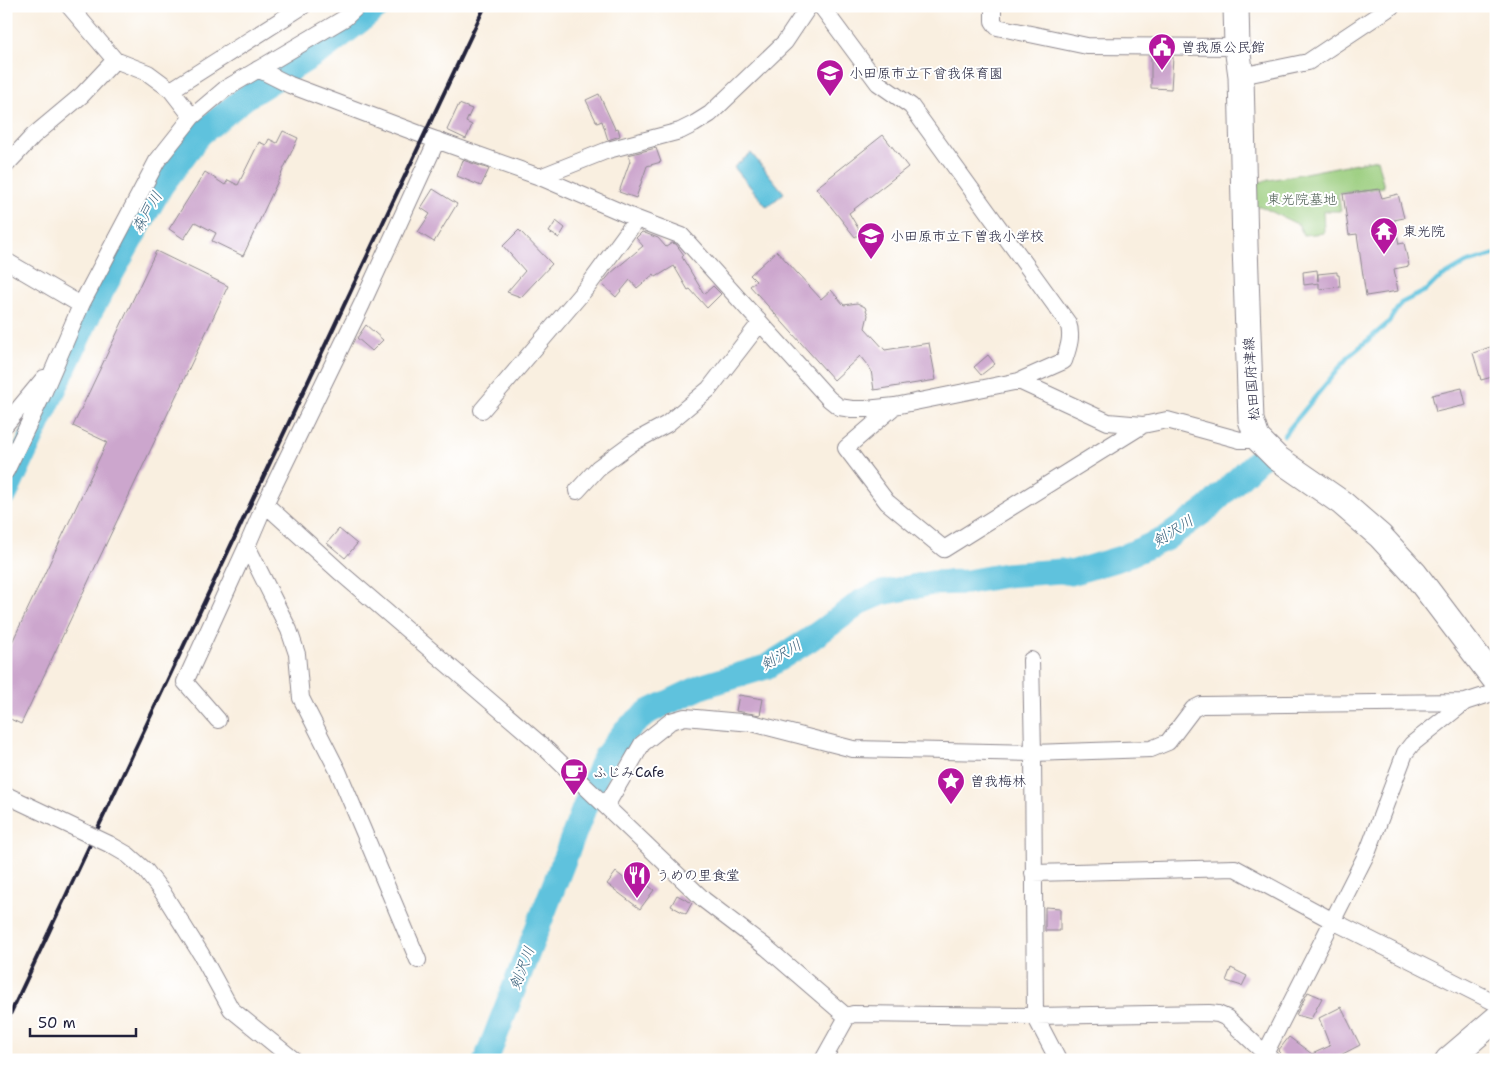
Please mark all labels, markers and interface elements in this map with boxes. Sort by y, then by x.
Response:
public building icon: 曽我原公民館 [1147,32,1177,71]
place label: 曽我原公民館 [1181,38,1265,56]
school or university icon: 小田原市立下曾我保育園 [815,58,845,97]
place label: 小田原市立下曾我保育園 [849,64,1003,82]
water label: 森戸川 [127,188,167,236]
park label: 東光院墓地 [1267,190,1337,208]
temple icon: 東光院 [1369,216,1399,255]
school or university icon: 小田原市立下曽我小学校 [856,221,886,260]
place label: 東光院 [1403,222,1445,240]
place label: 小田原市立下曽我小学校 [890,227,1044,245]
street label: 松田国府津線 [1239,336,1263,422]
water label: 剣沢川 [1149,511,1197,551]
water label: 剣沢川 [757,635,805,675]
cafe icon: ふじみCafe [559,757,589,796]
place label: ふじみCafe [593,763,665,781]
place icon: 曽我梅林 [936,766,966,805]
place label: 曽我梅林 [970,772,1026,790]
restaurant icon: うめの里食堂 [622,860,652,899]
place label: うめの里食堂 [656,866,740,884]
water label: 剣沢川 [505,943,539,993]
scale bar [30,1006,136,1038]
text: 50 m [38,1013,76,1033]

